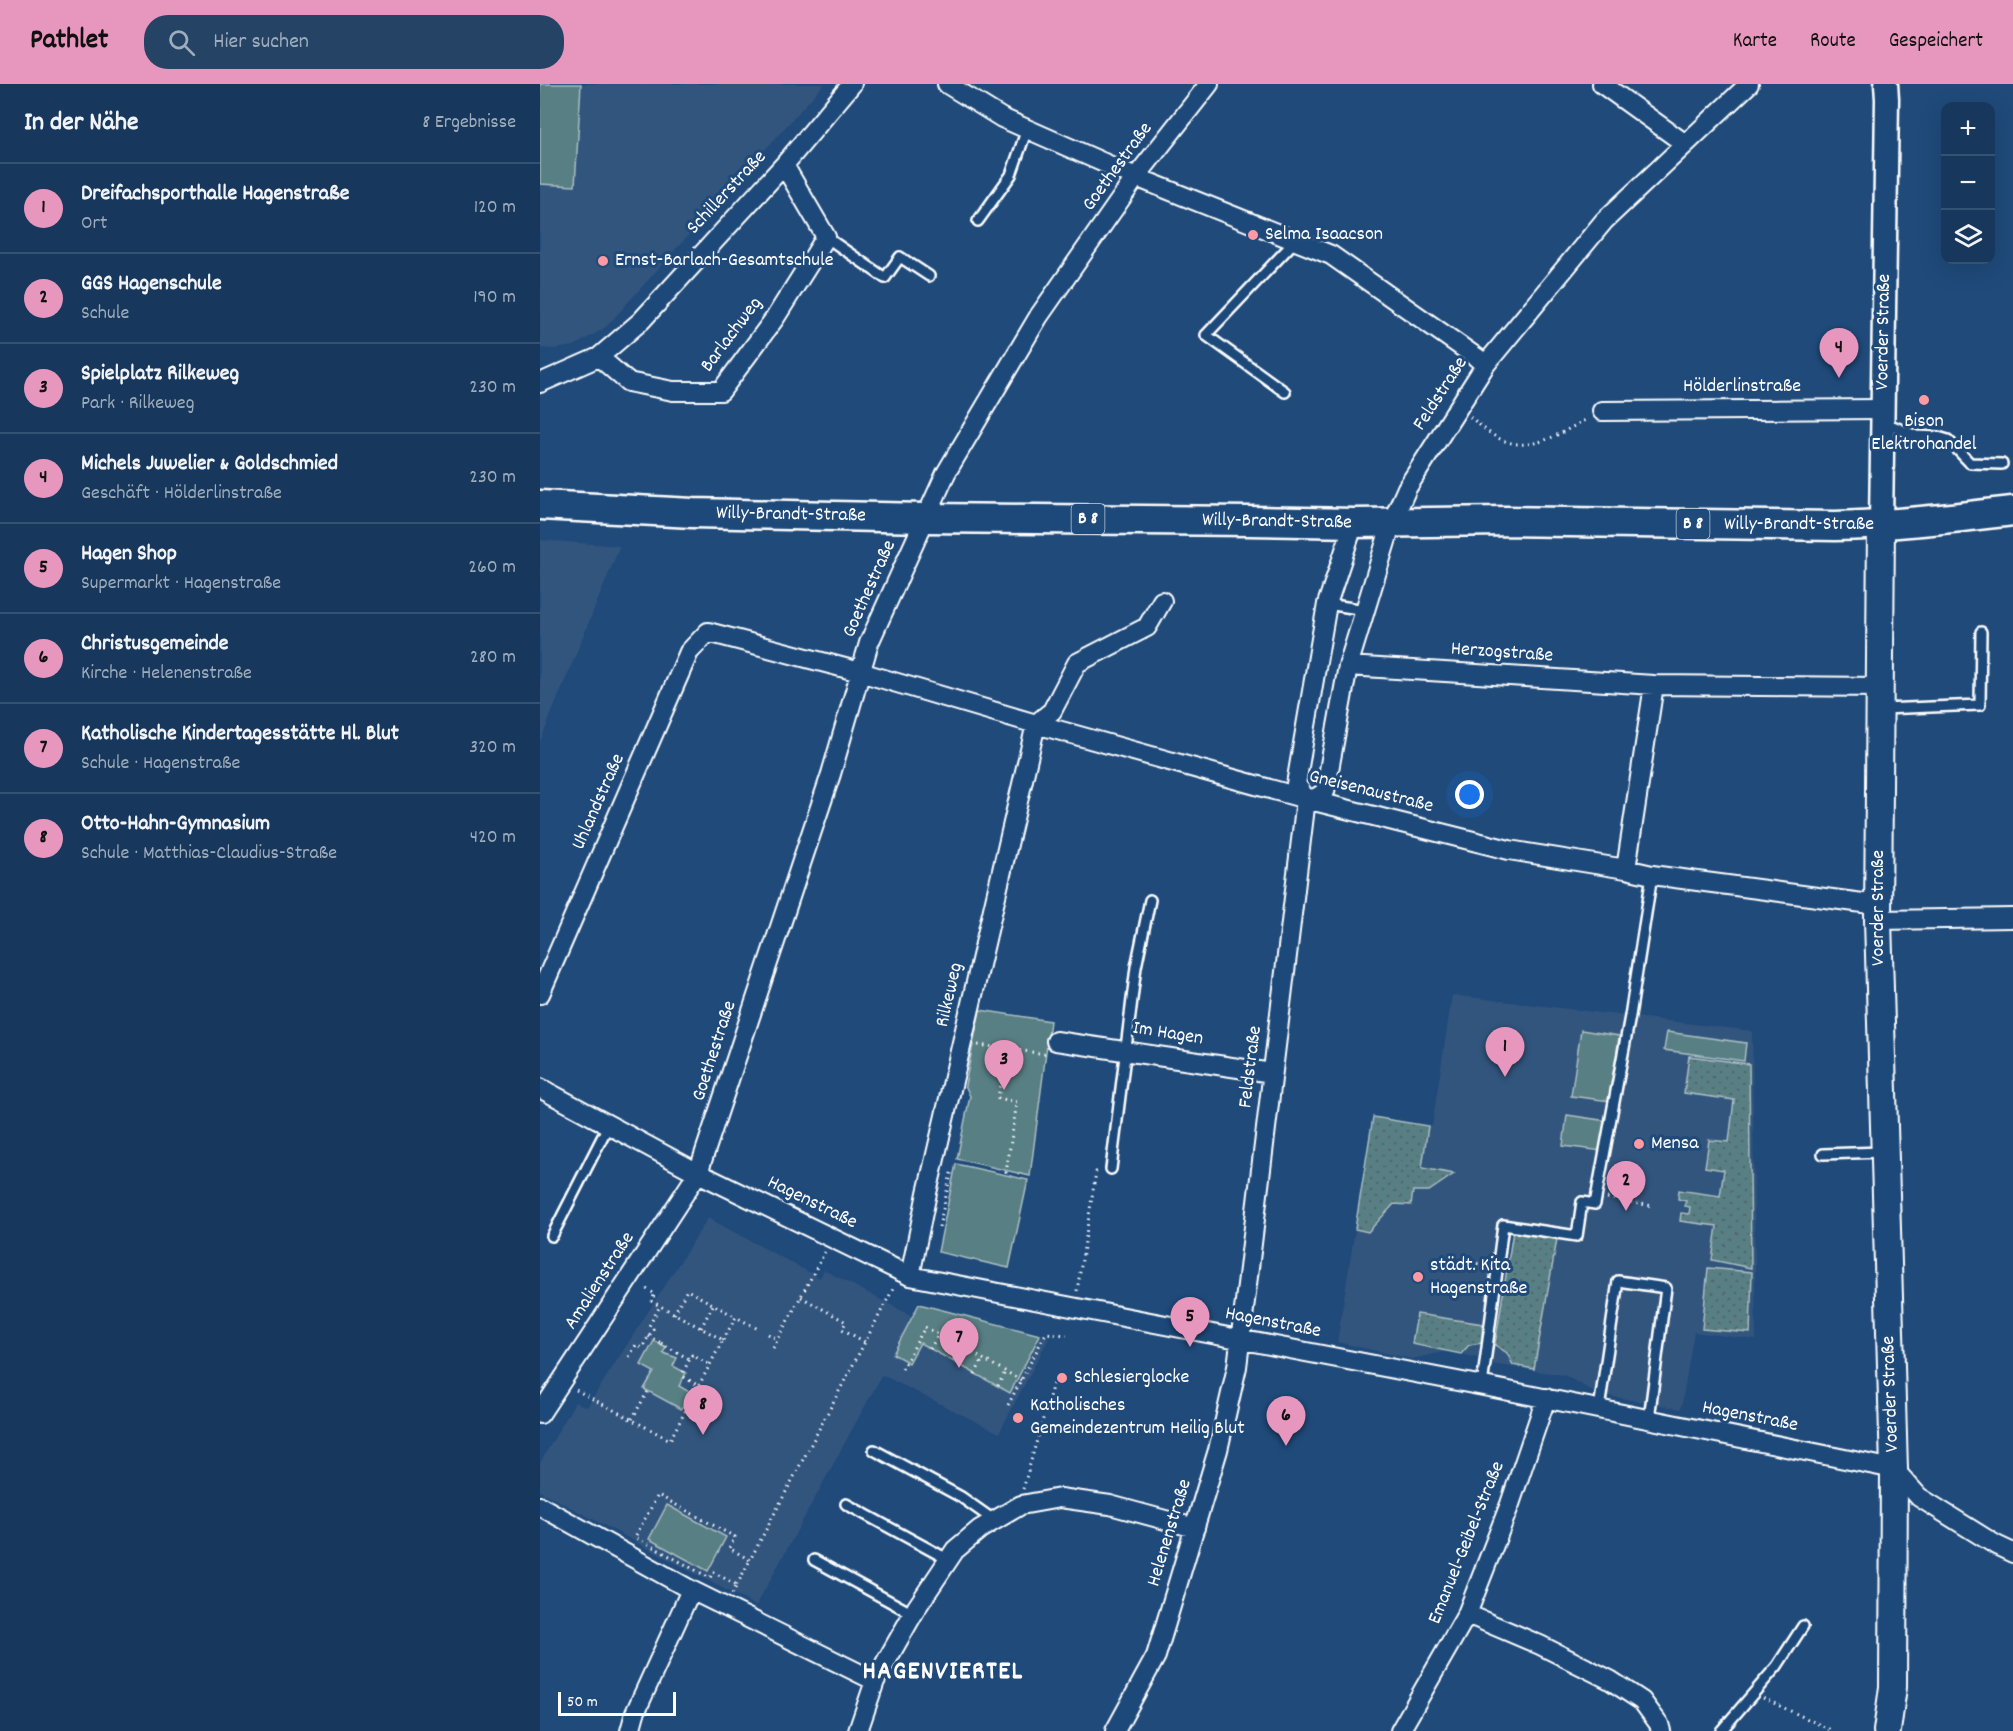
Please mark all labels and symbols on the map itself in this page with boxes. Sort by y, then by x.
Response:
street label: Goethestraße [1076,117,1160,217]
street label: Schillerstraße [681,144,774,241]
place label: Selma Isaacson [1265,221,1383,249]
marker: Selma Isaacson [1246,228,1260,242]
place label: Ernst-Barlach-Gesamtschule [615,247,834,275]
marker: Ernst-Barlach-Gesamtschule [596,254,610,268]
street label: Voerder Straße [1869,273,1899,390]
street label: Barlachweg [694,291,770,379]
pin: 4 [1820,328,1858,378]
street label: Feldstraße [1407,352,1475,436]
street label: Hölderlinstraße [1683,373,1801,401]
marker: Bison Elektrohandel [1917,393,1931,407]
place label: Bison Elektrohandel [1871,408,1977,459]
street label: Willy-Brandt-Straße [716,500,866,530]
road number: B 8 [1072,504,1104,534]
street label: Willy-Brandt-Straße [1202,507,1352,537]
road number: B 8 [1676,509,1710,539]
street label: Willy-Brandt-Straße [1724,511,1874,539]
street label: Goethestraße [836,536,904,642]
street label: Herzogstraße [1450,635,1554,671]
street label: Uhlandstraße [565,749,633,854]
street label: Gneisenaustraße [1306,763,1436,821]
your location [1455,780,1484,809]
street label: Voerder Straße [1865,850,1893,966]
street label: Rilkeweg [929,960,971,1030]
street label: Goethestraße [686,997,744,1105]
street label: Im Hagen [1131,1015,1205,1053]
street label: Feldstraße [1232,1024,1270,1110]
pin: 1 [1486,1028,1524,1077]
pin: 3 [984,1040,1024,1090]
place label: Mensa [1651,1130,1699,1158]
marker: Mensa [1632,1137,1646,1151]
pin: 2 [1606,1162,1646,1211]
street label: Hagenstraße [762,1169,862,1237]
street label: Amalienstraße [558,1226,642,1335]
place label: städt. Kita Hagenstraße [1430,1252,1528,1303]
marker: städt. Kita Hagenstraße [1411,1270,1425,1284]
pin: 5 [1170,1298,1210,1347]
street label: Hagenstraße [1223,1300,1324,1346]
pin: 7 [940,1318,978,1368]
street label: Voerder Straße [1875,1335,1907,1453]
place label: Schlesierglocke [1074,1364,1190,1392]
marker: Schlesierglocke [1055,1371,1069,1385]
pin: 8 [684,1386,722,1435]
place label: Katholisches Gemeindezentrum Heilig Blut [1030,1392,1245,1443]
street label: Hagenstraße [1700,1394,1801,1440]
pin: 6 [1266,1396,1306,1446]
marker: Katholisches Gemeindezentrum Heilig Blut [1011,1411,1025,1425]
street label: Emanuel-Geibel-Straße [1422,1457,1513,1629]
street label: Helenenstraße [1140,1476,1200,1590]
district label: HAGENVIERTEL [862,1654,1024,1691]
scale bar [558,1689,676,1716]

